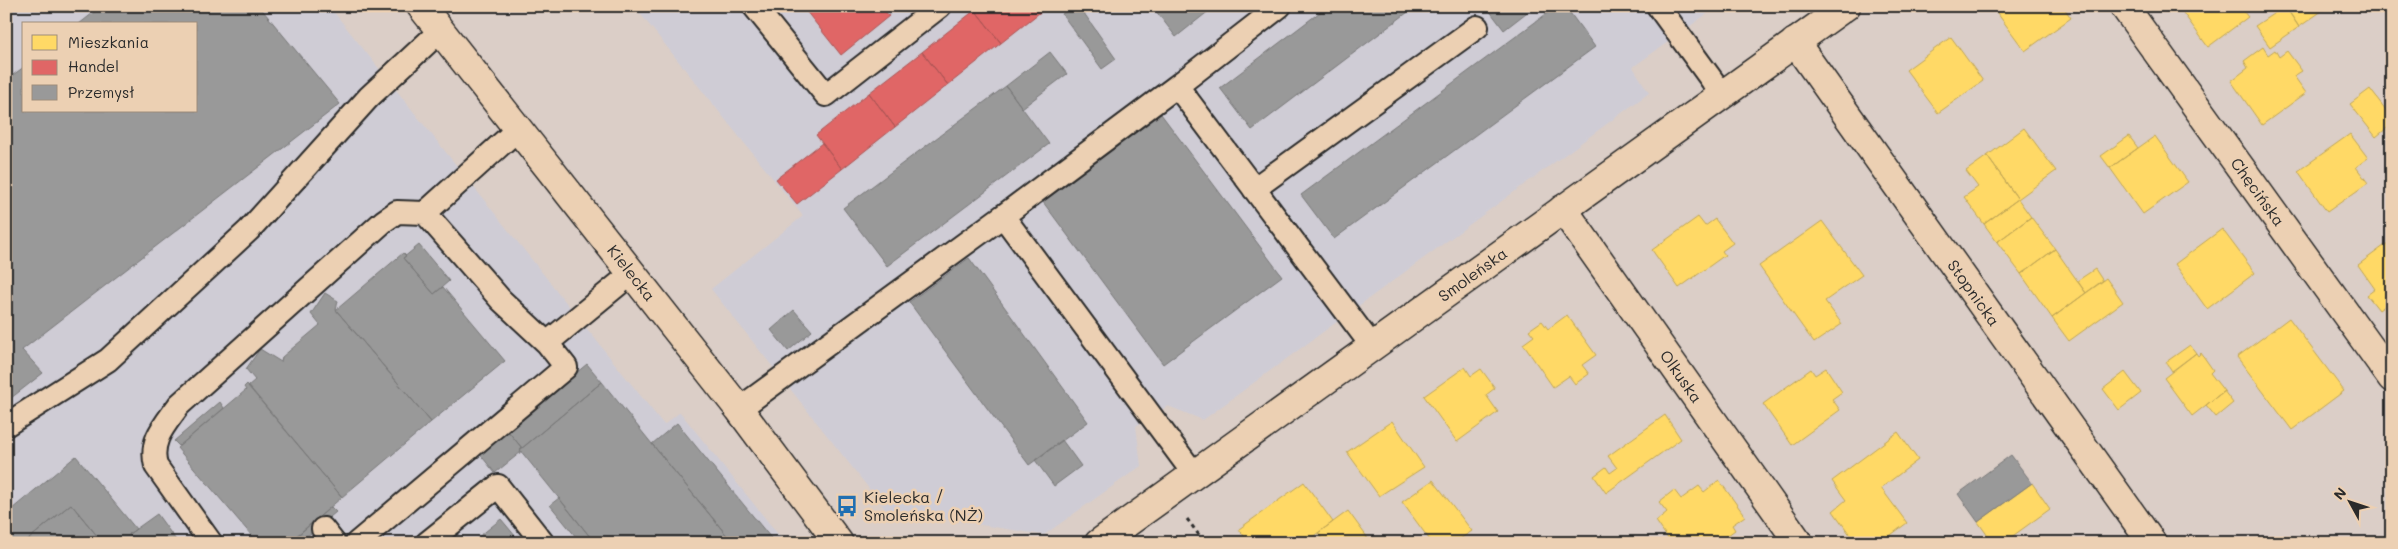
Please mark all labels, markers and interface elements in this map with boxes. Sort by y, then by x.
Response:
legend [22,22,198,112]
text: Mieszkania [68,32,149,52]
text: Handel [68,56,119,76]
text: Przemysł [68,82,134,102]
street label: Chęcińska [2226,153,2290,230]
street label: Kielecka [603,240,661,305]
street label: Smoleńska [1433,242,1511,306]
street label: Stopnicka [1943,255,2005,330]
street label: Olkuska [1656,345,1708,407]
north arrow [2326,476,2376,526]
text: N [2329,483,2350,504]
place label: Kielecka / Smoleńska (NŻ) [864,486,983,525]
bus stop icon: Kielecka / Smoleńska (NŻ) [834,493,860,519]

